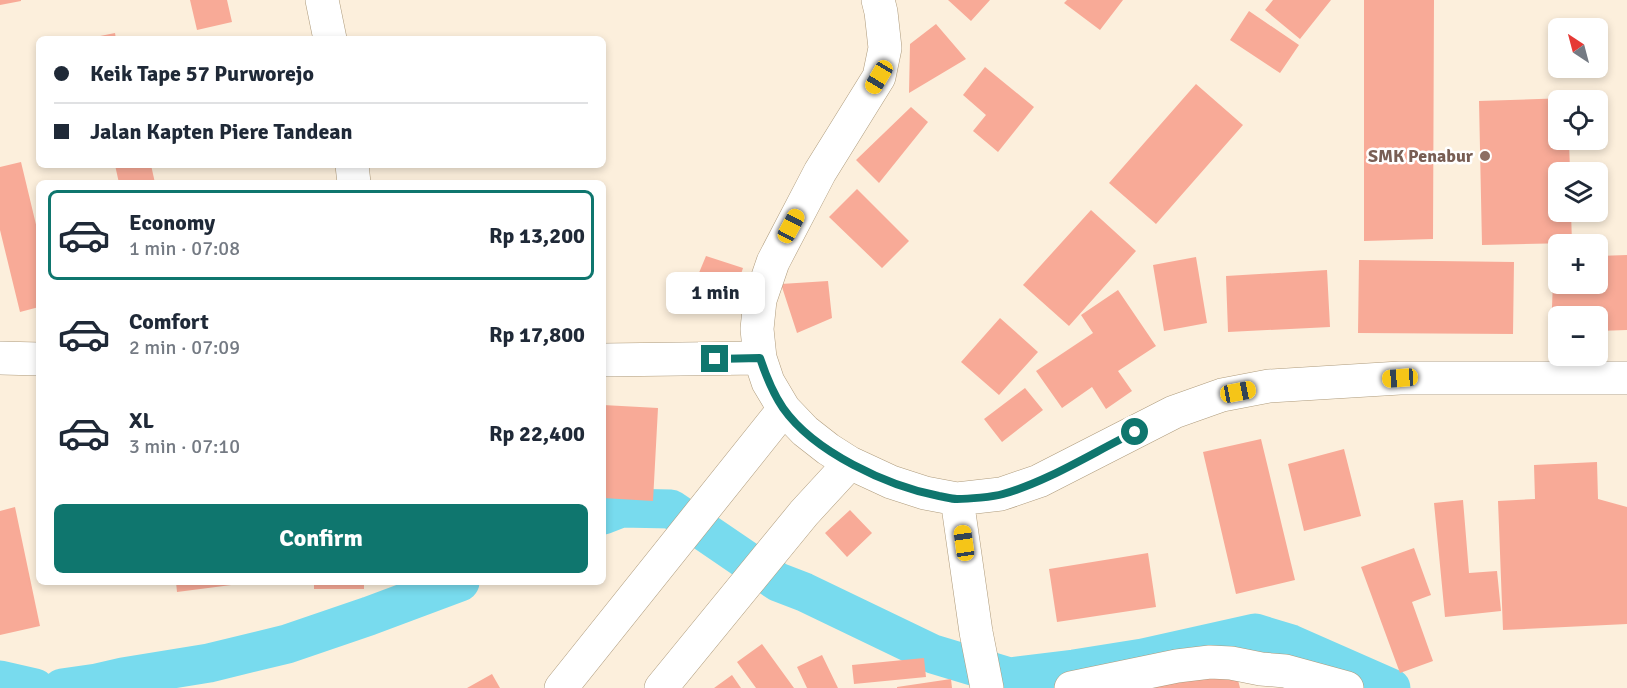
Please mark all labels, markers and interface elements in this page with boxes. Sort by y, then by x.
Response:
north arrow [1548,18,1608,78]
map controls [1548,18,1608,366]
car [862,57,896,97]
text: Keik Tape 57 Purworejo [90,60,314,87]
button: locate [1548,90,1608,150]
text: Jalan Kapten Piere Tandean [90,118,353,145]
place label: SMK Penabur [1368,145,1474,167]
marker: SMK Penabur [1478,149,1492,163]
button: layers [1548,162,1608,222]
car [775,206,807,246]
icon: car [57,208,111,262]
text: Economy [129,209,215,236]
text: Rp 13,200 [489,222,585,249]
button: + [1548,234,1608,294]
text: 1 min · 07:08 [129,236,240,261]
callout: 1 min [666,272,764,314]
text: 1 min [691,280,740,305]
button: − [1548,306,1608,366]
icon: car [57,307,111,361]
text: Comfort [129,308,209,335]
text: Rp 17,800 [489,321,585,348]
text: 2 min · 07:09 [129,335,240,360]
route end [701,345,728,372]
car [1381,368,1419,388]
car [1219,380,1257,404]
icon: car [57,406,111,460]
text: XL [129,407,154,434]
route start [1121,418,1148,445]
text: Rp 22,400 [489,420,585,447]
text: 3 min · 07:10 [129,434,240,459]
button: Confirm [54,504,588,573]
car [953,524,975,562]

